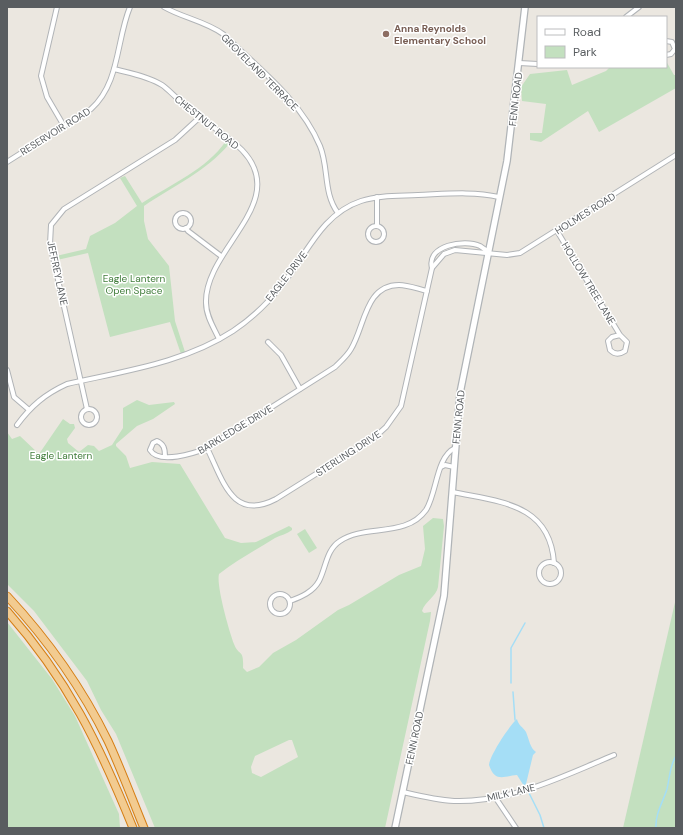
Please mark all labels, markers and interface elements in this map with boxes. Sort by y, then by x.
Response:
legend [537,16,667,68]
place label: Anna Reynolds Elementary School [394,22,486,47]
text: Road [573,24,601,40]
marker: Anna Reynolds Elementary School [381,29,391,39]
street label: GROVELAND TERRACE [218,31,301,114]
text: Park [573,44,597,60]
street label: FENN ROAD [506,71,525,127]
street label: CHESTNUT ROAD [172,92,242,152]
street label: RESERVOIR ROAD [18,105,93,158]
street label: HOLMES ROAD [553,190,618,237]
street label: JEFFREY LANE [44,240,71,307]
street label: HOLLOW TREE LANE [559,240,619,327]
street label: EAGLE DRIVE [263,248,310,304]
park label: Eagle Lantern Open Space [103,272,166,297]
street label: FENN ROAD [449,389,468,445]
street label: BARKLEDGE DRIVE [195,402,276,457]
street label: STERLING DRIVE [313,427,384,479]
park label: Eagle Lantern [30,449,93,462]
street label: FENN ROAD [402,710,427,766]
street label: MILK LANE [486,781,537,804]

